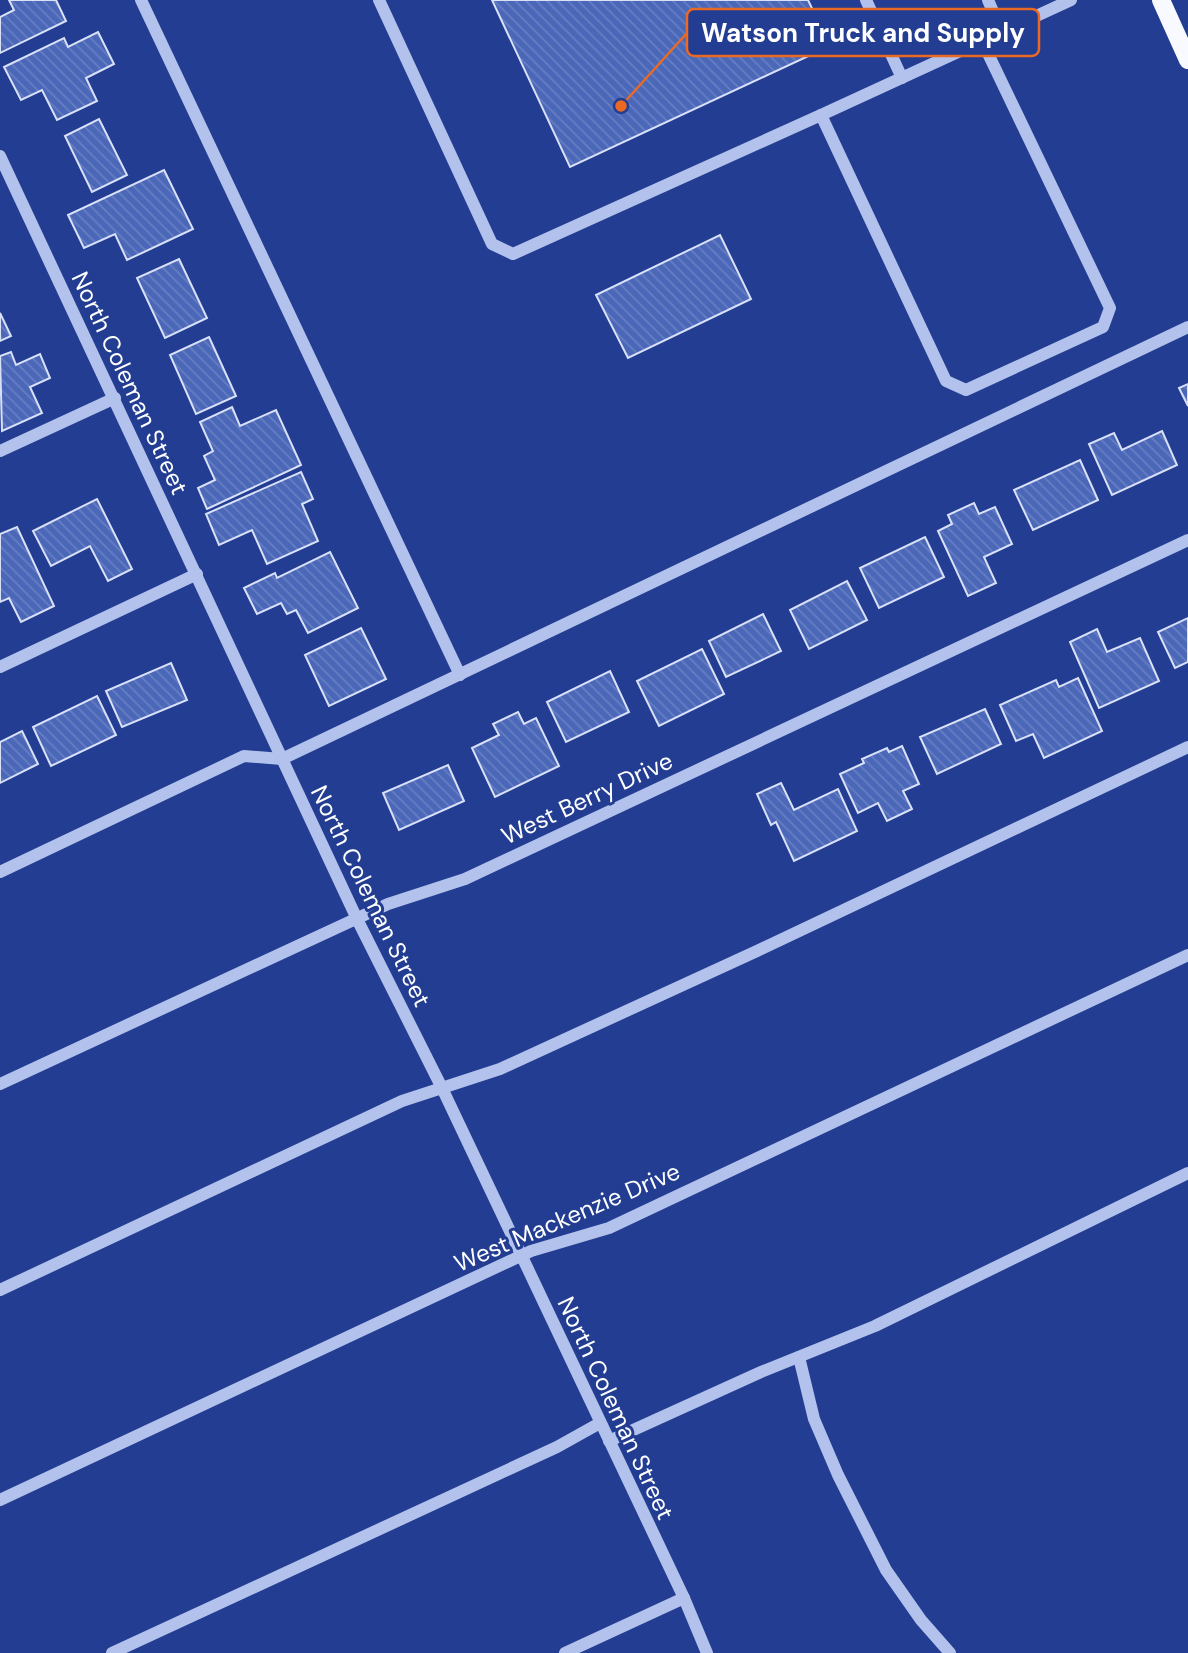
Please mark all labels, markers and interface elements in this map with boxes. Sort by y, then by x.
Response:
callout: Watson Truck and Supply [687,9,1039,56]
text: Watson Truck and Supply [701,16,1025,50]
street label: North Coleman Street [65,267,195,499]
street label: West Berry Drive [496,745,678,851]
street label: North Coleman Street [304,780,438,1012]
street label: West Mackenzie Drive [449,1155,685,1279]
street label: North Coleman Street [551,1292,681,1524]

